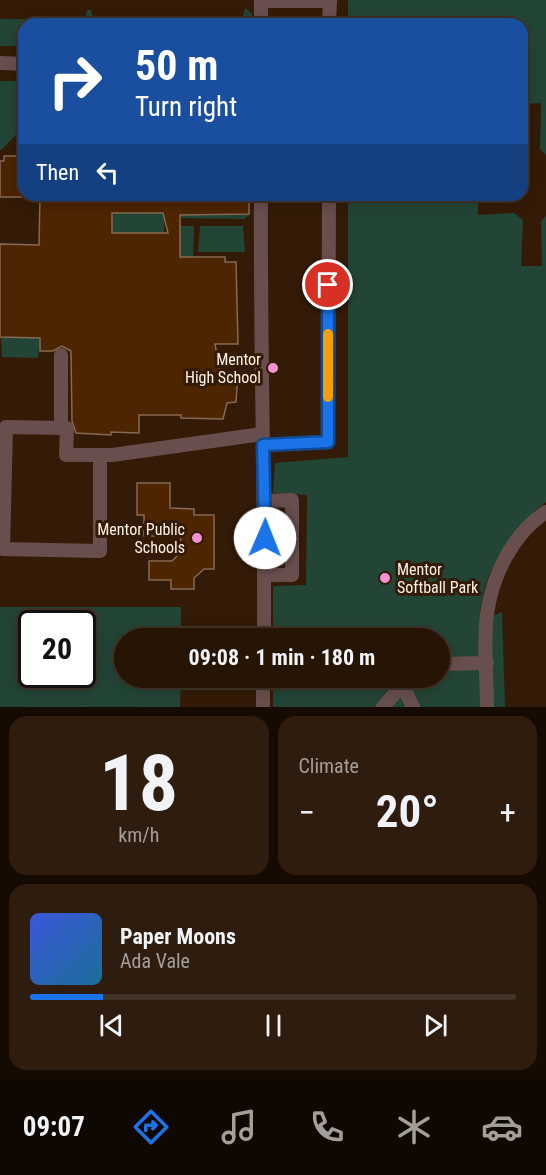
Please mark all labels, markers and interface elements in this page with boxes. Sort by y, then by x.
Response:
text: 50 m [135,41,218,90]
icon: right [36,42,114,120]
text: Turn right [135,91,237,123]
icon: left [91,156,124,189]
text: Then [36,160,79,185]
pin [302,259,353,310]
icon: arrive [311,268,344,301]
place label: Mentor High School [185,350,261,387]
marker: Mentor High School [266,361,280,375]
position arrow [233,506,297,570]
place label: Mentor Public Schools [97,520,185,557]
marker: Mentor Public Schools [190,531,204,545]
place label: Mentor Softball Park [397,560,479,597]
marker: Mentor Softball Park [378,571,392,585]
speed limit sign: 20 [18,610,96,688]
text: 09:08 · 1 min · 180 m [189,645,375,670]
text: 18 [99,738,178,829]
text: Climate [299,754,359,778]
text: 20° [376,785,439,838]
text: − [299,793,315,832]
text: + [500,793,516,832]
text: km/h [118,823,159,847]
text: Paper Moons [120,924,236,949]
text: Ada Vale [120,949,190,973]
icon: previous [95,1009,128,1042]
icon: pause [257,1009,290,1042]
icon: next [419,1009,452,1042]
icon: directions [130,1106,172,1148]
icon: music [218,1106,260,1148]
icon: phone [306,1106,348,1148]
icon: climate [393,1106,435,1148]
icon: car [481,1106,523,1148]
text: 09:07 [23,1111,85,1143]

